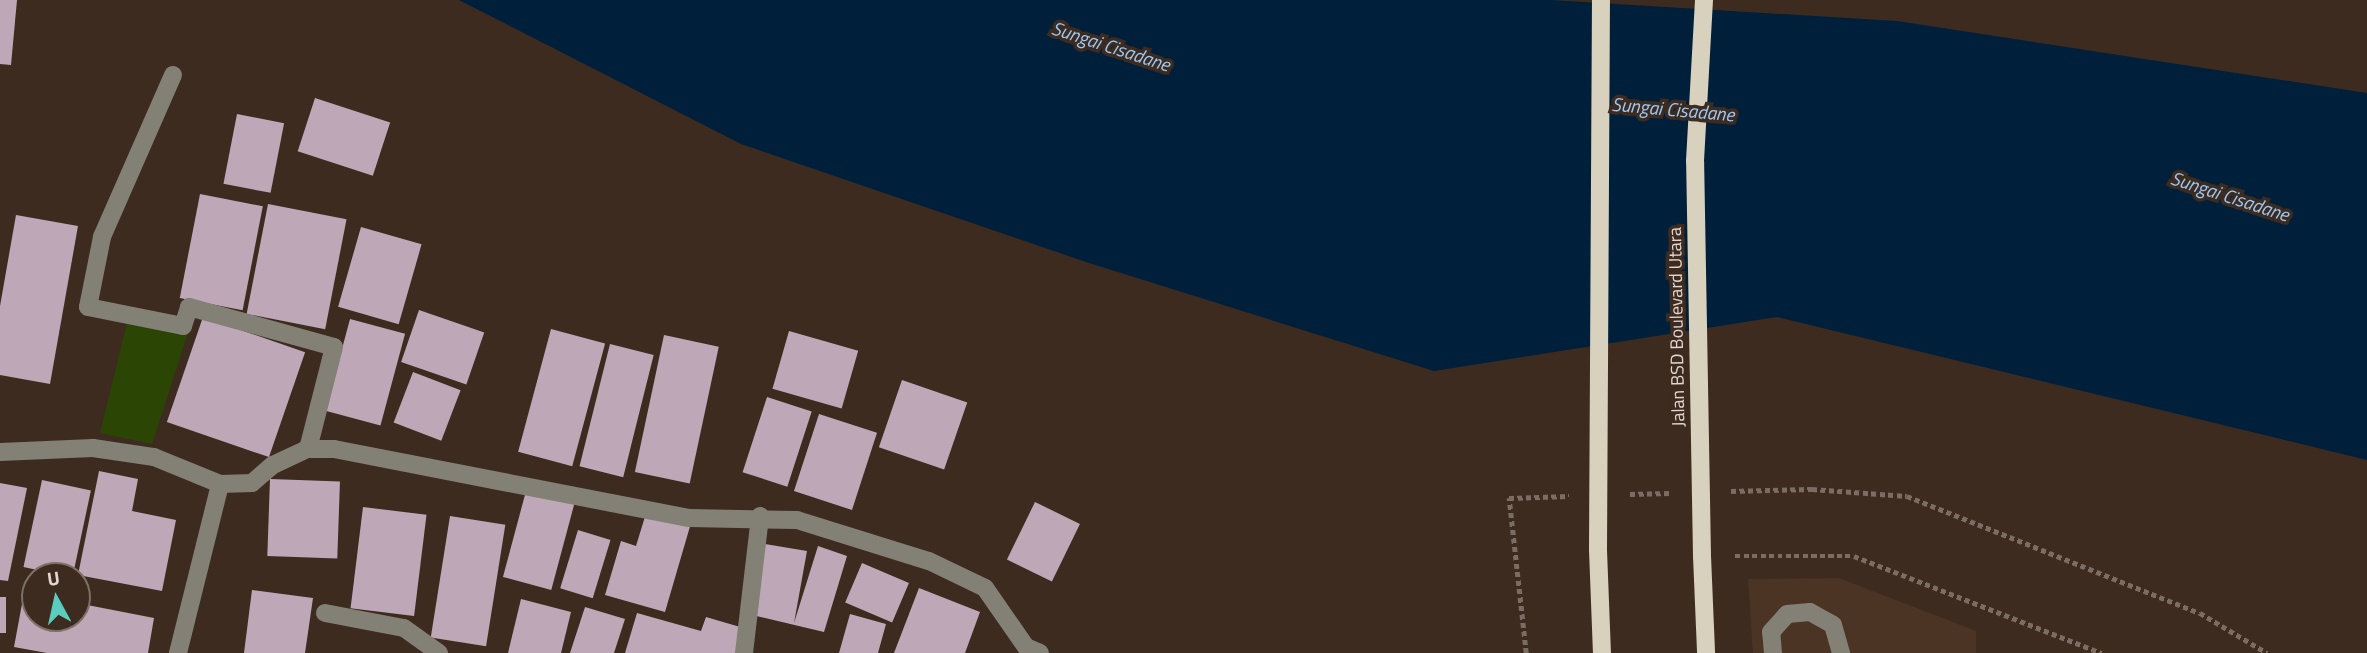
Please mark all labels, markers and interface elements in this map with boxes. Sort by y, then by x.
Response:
water label: Sungai Cisadane [1049,16,1173,76]
water label: Sungai Cisadane [1611,92,1735,126]
water label: Sungai Cisadane [2168,166,2292,226]
street label: Jalan BSD Boulevard Utara [1664,227,1690,427]
north arrow [21,562,91,632]
text: U [45,562,61,593]

